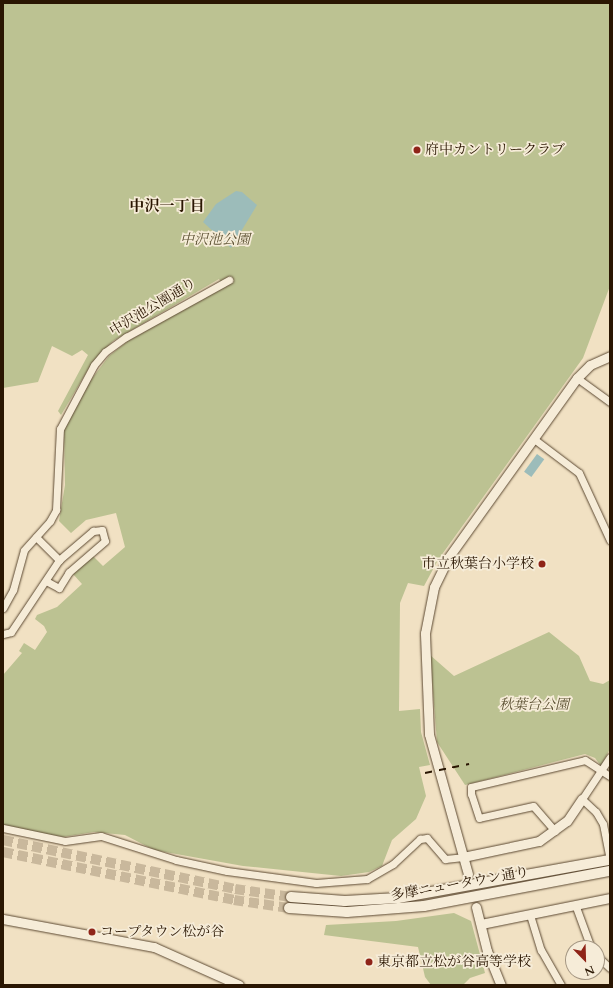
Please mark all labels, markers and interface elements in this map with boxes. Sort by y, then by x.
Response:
place label: 府中カントリークラブ [425,142,565,158]
marker: 府中カントリークラブ [412,145,422,155]
district label: 中沢一丁目 [130,198,204,216]
park label: 中沢池公園 [180,232,250,248]
street label: 中沢池公園通り [107,275,199,339]
place label: 市立秋葉台小学校 [422,556,534,572]
marker: 市立秋葉台小学校 [537,559,547,569]
park label: 秋葉台公園 [499,697,569,713]
street label: 多摩ニュータウン通り [390,864,530,904]
place label: コープタウン松が谷 [100,924,226,940]
marker: コープタウン松が谷 [87,927,97,937]
north arrow [565,940,605,980]
place label: 東京都立松が谷高等学校 [377,954,531,970]
marker: 東京都立松が谷高等学校 [364,957,374,967]
text: N [582,962,597,979]

